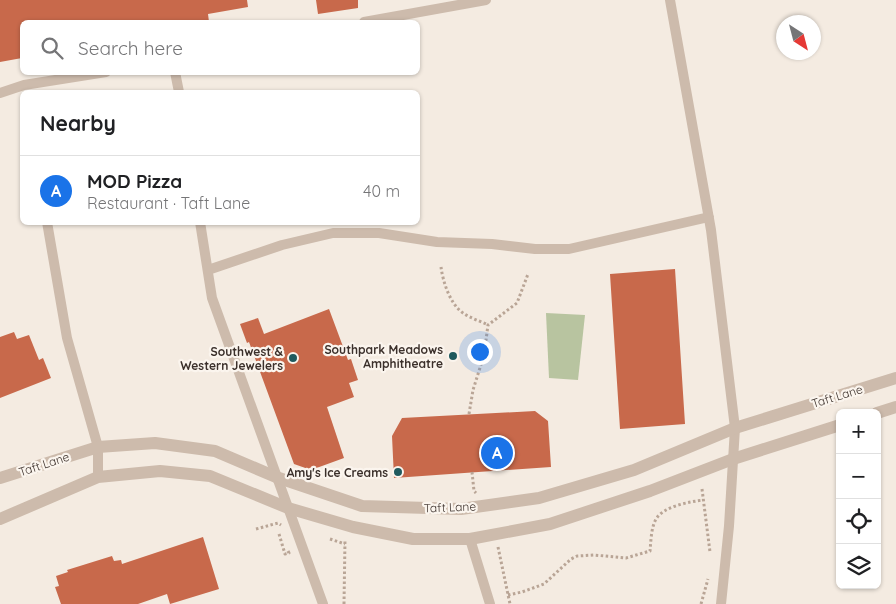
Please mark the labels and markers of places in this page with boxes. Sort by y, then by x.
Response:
place label: Southpark Meadows Amphitheatre [324,342,443,371]
place label: Southwest & Western Jewelers [180,344,283,373]
marker: Southpark Meadows Amphitheatre [447,350,459,362]
marker: Southwest & Western Jewelers [287,352,299,364]
pin: A [481,434,513,472]
place label: Amy's Ice Creams [287,465,388,480]
marker: Amy's Ice Creams [392,466,404,478]

